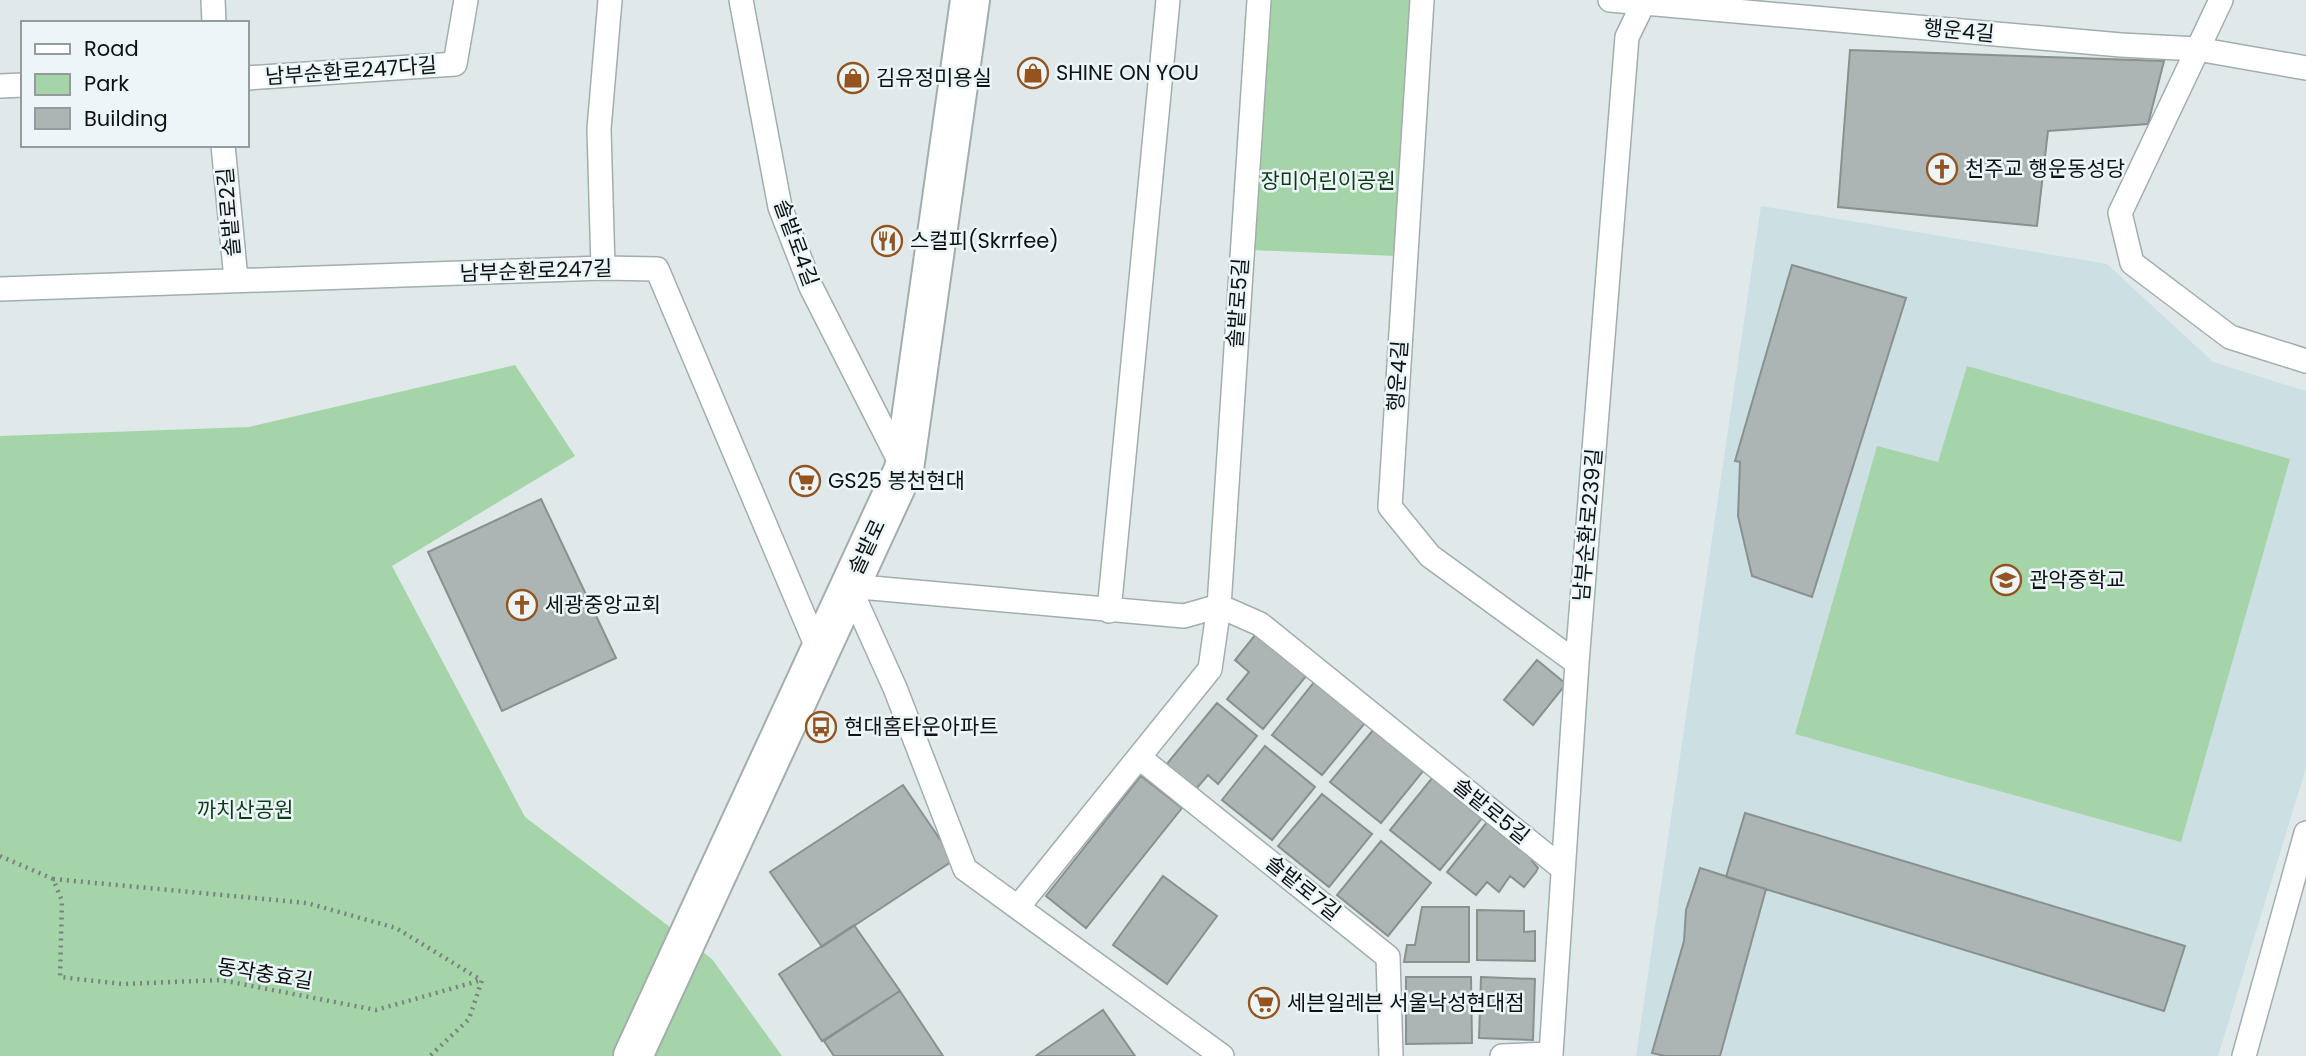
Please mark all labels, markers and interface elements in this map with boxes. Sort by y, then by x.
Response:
street label: 행운4길 [1922,13,1996,48]
legend [21,21,248,147]
text: Road [84,34,139,63]
street label: 남부순환로247다길 [264,50,438,91]
shop icon: SHINE ON YOU [1016,56,1050,90]
place label: SHINE ON YOU [1056,58,1199,87]
shop icon: 김유정미용실 [836,61,870,95]
place label: 김유정미용실 [876,63,992,92]
text: Park [84,69,129,98]
text: Building [84,104,168,133]
church icon: 천주교 행운동성당 [1925,152,1959,186]
place label: 천주교 행운동성당 [1965,154,2125,183]
street label: 솔밭로2길 [210,166,247,258]
park label: 장미어린이공원 [1260,166,1396,195]
street label: 솔밭로4길 [767,195,826,290]
restaurant icon: 스컬피(Skrrfee) [870,224,904,258]
place label: 스컬피(Skrrfee) [910,226,1059,255]
street label: 남부순환로247길 [459,253,613,288]
street label: 솔밭로5길 [1220,257,1255,349]
street label: 행운4길 [1381,339,1414,412]
street label: 남부순환로239길 [1566,447,1609,603]
supermarket icon: GS25 봉천현대 [788,464,822,498]
place label: GS25 봉천현대 [828,466,965,495]
street label: 솔밭로 [841,514,892,579]
school or university icon: 관악중학교 [1989,563,2023,597]
place label: 관악중학교 [2029,565,2126,594]
church icon: 세광중앙교회 [505,588,539,622]
place label: 세광중앙교회 [545,590,661,619]
bus stop icon: 현대홈타운아파트 [804,710,838,744]
place label: 현대홈타운아파트 [844,712,999,741]
street label: 솔밭로5길 [1447,771,1536,850]
park label: 까치산공원 [197,795,293,824]
street label: 솔밭로7길 [1260,848,1347,927]
street label: 동작충효길 [215,952,315,995]
supermarket icon: 세븐일레븐 서울낙성현대점 [1247,986,1281,1020]
place label: 세븐일레븐 서울낙성현대점 [1287,988,1524,1017]

